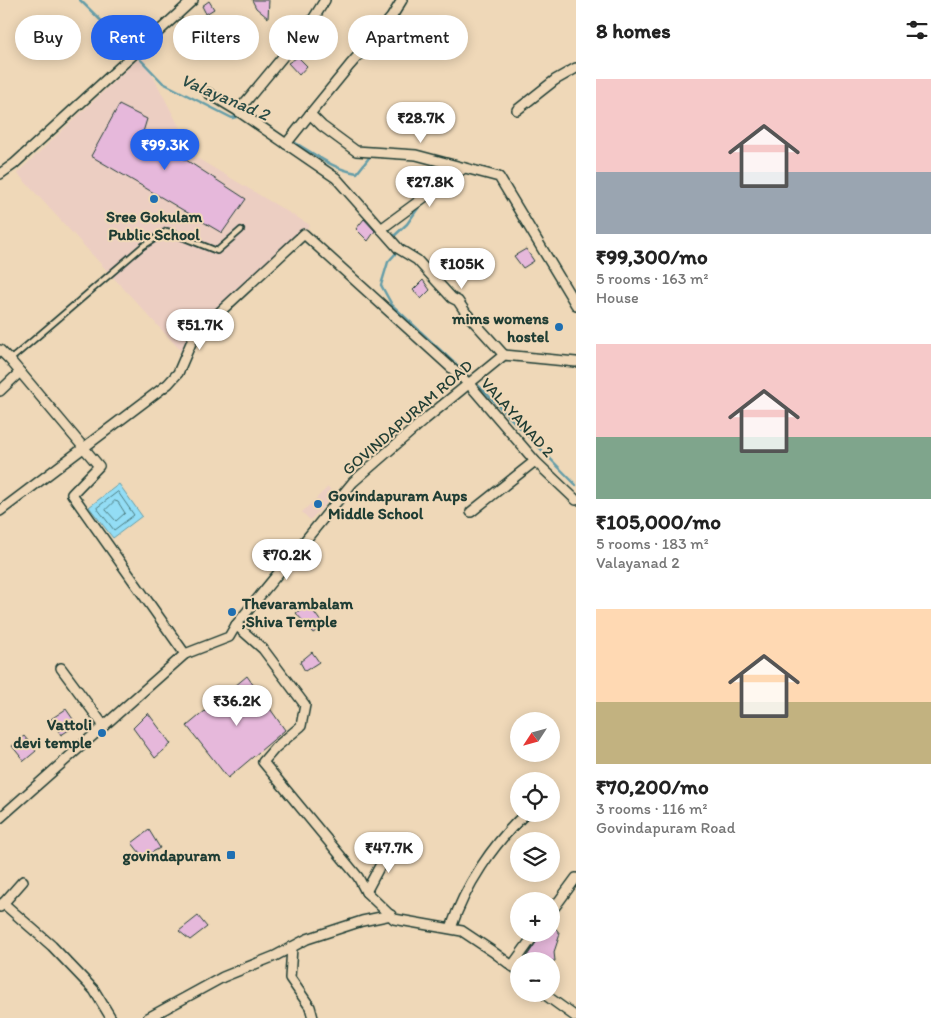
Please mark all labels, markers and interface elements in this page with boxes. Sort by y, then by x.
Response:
chip: Buy [15,15,81,60]
chip: Rent [91,15,163,60]
chip: Filters [173,15,259,60]
chip: New [269,15,338,60]
chip: Apartment [348,15,468,60]
icon: filters [903,16,931,44]
text: 8 homes [596,18,671,43]
water label: Valayanad 2 [177,69,274,126]
pin: ₹28.7K [380,102,462,144]
text: ₹28.7K [397,108,445,127]
icon: home [719,111,809,201]
pin: ₹99.3K [124,128,206,171]
text: ₹99.3K [141,135,189,154]
pin: ₹27.8K [389,166,471,208]
text: ₹27.8K [406,172,454,191]
marker: Sree Gokulam Public School [148,193,160,205]
place label: Sree Gokulam Public School [106,207,203,244]
text: ₹99,300/mo [596,244,708,269]
pin: ₹105K [427,248,497,290]
text: ₹105K [440,254,484,273]
text: 5 rooms · 163 m² [596,269,708,288]
text: House [596,288,639,307]
pin: ₹51.7K [159,308,241,351]
place label: mims womens hostel [451,309,549,346]
text: ₹51.7K [177,315,223,334]
marker: mims womens hostel [553,321,565,333]
street label: GOVINDAPURAM ROAD [338,356,476,479]
street label: VALAYANAD 2 [477,374,559,461]
icon: home [719,376,809,466]
place label: Govindapuram Aups Middle School [328,486,467,523]
marker: Govindapuram Aups Middle School [312,498,324,510]
text: ₹105,000/mo [596,509,721,534]
text: 5 rooms · 183 m² [596,534,709,553]
pin: ₹70.2K [246,538,328,581]
text: ₹70.2K [263,545,311,564]
text: Valayanad 2 [596,553,680,572]
place label: Thevarambalam ,Shiva Temple [241,594,354,632]
marker: Thevarambalam ,Shiva Temple [226,606,238,618]
icon: home [719,641,809,731]
pin: ₹36.2K [196,684,278,727]
text: ₹36.2K [213,691,261,710]
north arrow [510,712,560,762]
map controls [510,712,560,1002]
place label: Vattoli devi temple [13,715,92,753]
marker: Vattoli devi temple [96,727,108,739]
button: locate [510,772,560,822]
text: ₹70,200/mo [596,774,709,799]
text: 3 rooms · 116 m² [596,799,707,818]
text: Govindapuram Road [596,818,736,837]
pin: ₹47.7K [348,832,430,874]
button: layers [510,832,560,882]
text: ₹47.7K [365,838,413,857]
place label: govindapuram [122,846,222,866]
marker: govindapuram [225,849,237,861]
button: + [510,892,560,942]
button: − [510,952,560,1002]

